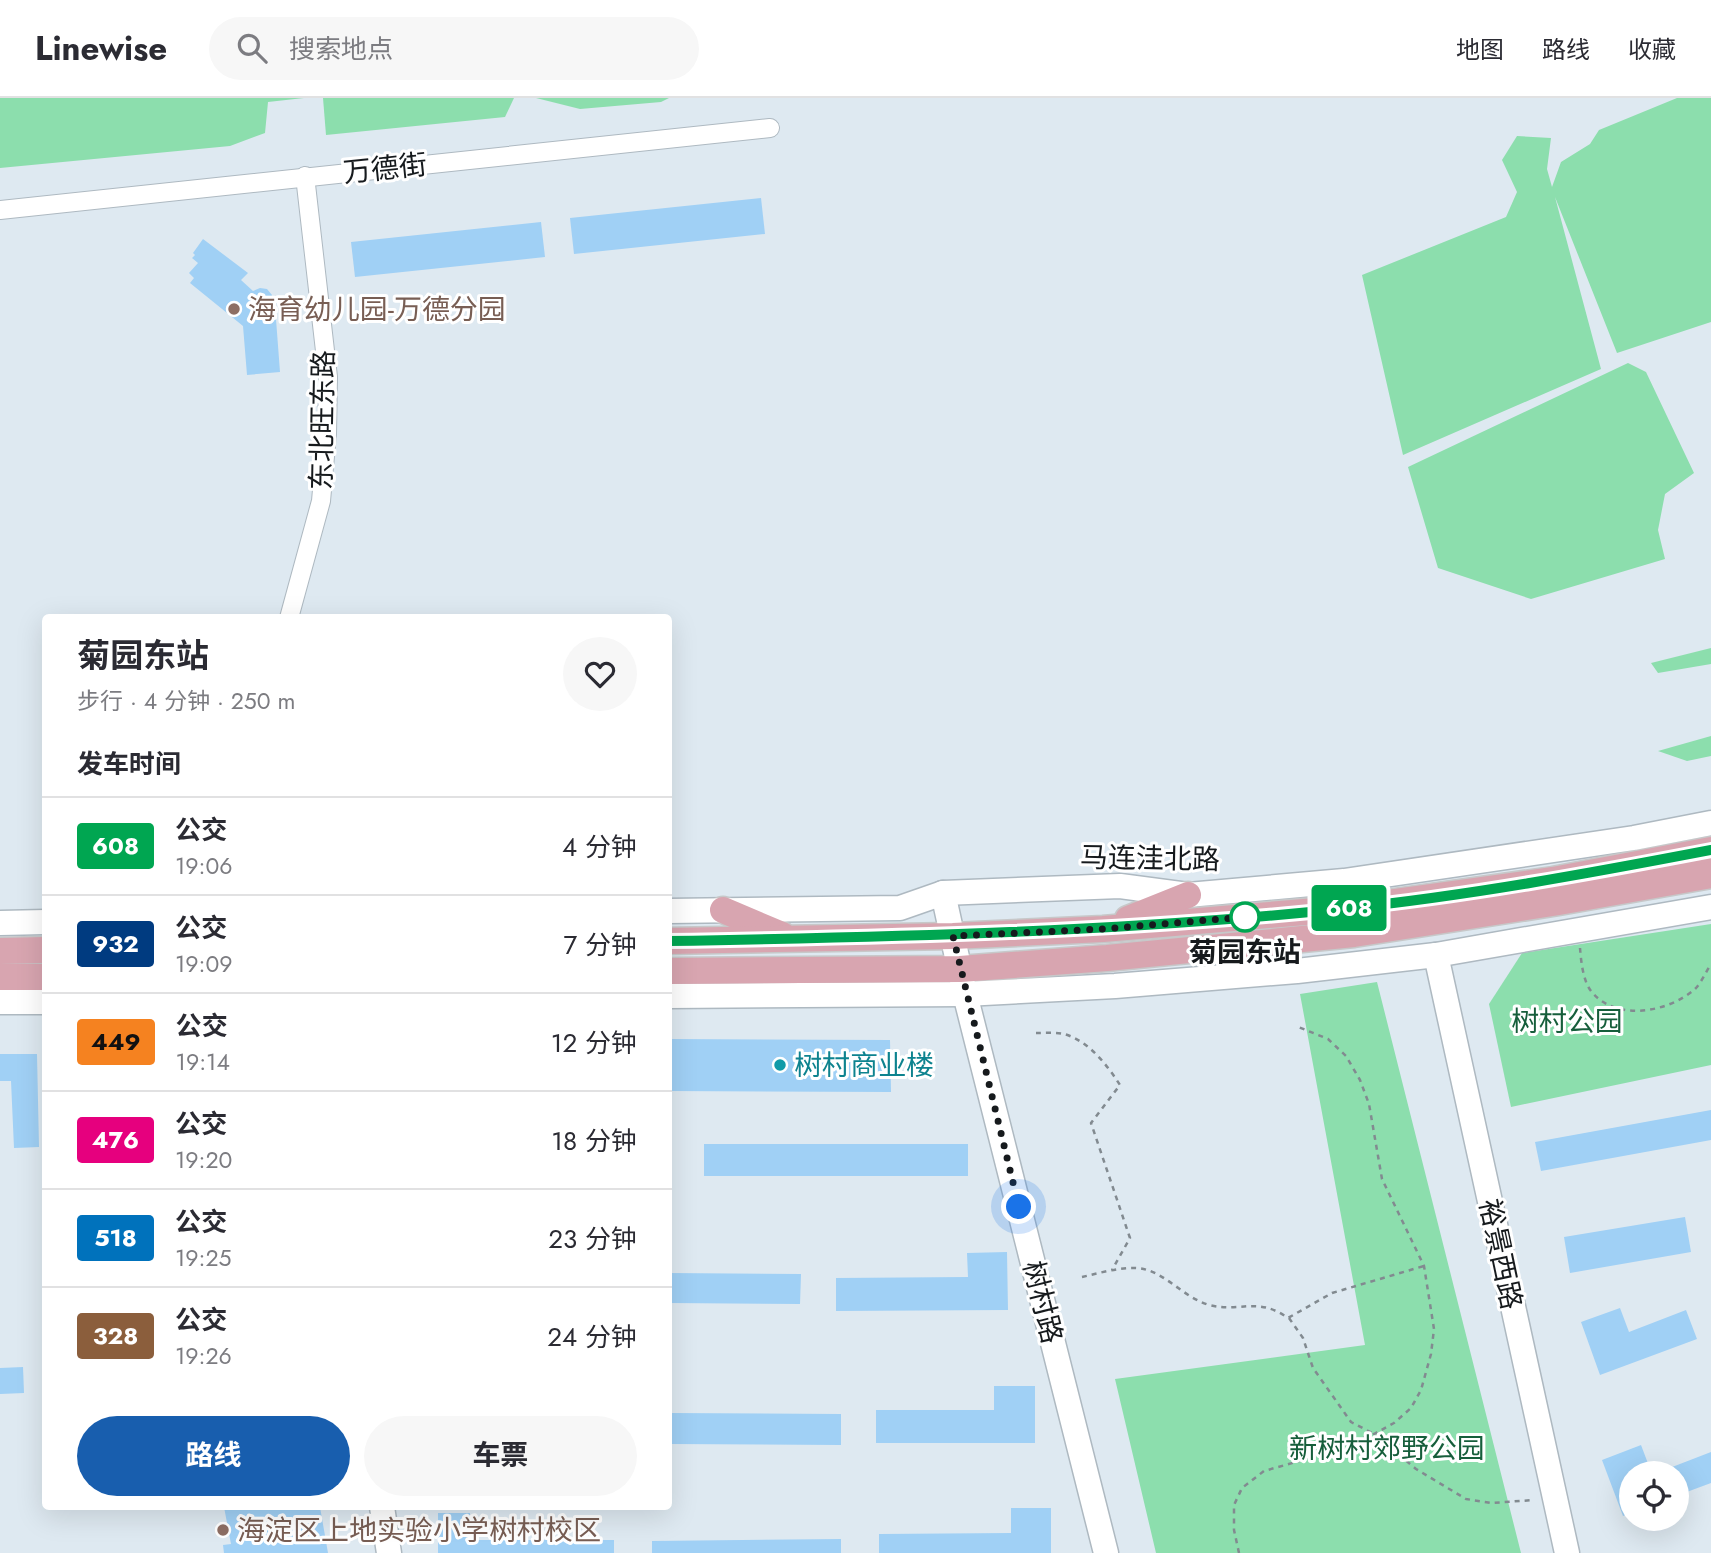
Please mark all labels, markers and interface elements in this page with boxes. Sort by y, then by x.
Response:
search box [209,17,699,80]
text: Linewise [35,25,167,72]
icon: search [233,29,271,67]
text: 搜索地点 [289,30,393,68]
text: 地图 [1456,32,1504,67]
text: 路线 [1542,32,1590,67]
text: 收藏 [1628,32,1676,67]
street label: 万德街 [341,144,429,193]
place label: 海育幼儿园-万德分园 [248,289,506,330]
marker: 海育幼儿园-万德分园 [226,301,242,317]
street label: 东北旺东路 [301,350,344,490]
text: 菊园东站 [77,632,209,679]
button: heart [563,637,637,711]
text: 步行 · 4 分钟 · 250 m [77,684,295,718]
text: 发车时间 [77,745,181,783]
text: 公交 [175,811,227,849]
text: 608 [92,828,139,863]
text: 4 分钟 [562,828,637,866]
street label: 马连洼北路 [1080,837,1220,880]
text: 19:06 [175,849,233,883]
line badge: 608 [1309,885,1389,931]
text: 608 [1326,890,1373,925]
marker: 菊园东站 [1230,902,1260,932]
text: 公交 [175,909,227,947]
text: 932 [92,926,139,961]
text: 7 分钟 [564,926,637,964]
place label: 菊园东站 [1189,932,1301,973]
text: 19:09 [175,947,233,981]
park label: 树村公园 [1511,1001,1623,1042]
text: 公交 [176,1007,228,1045]
text: 449 [91,1024,141,1059]
text: 12 分钟 [551,1024,637,1062]
text: 19:14 [176,1045,230,1079]
place label: 树村商业楼 [794,1045,934,1086]
marker: 树村商业楼 [772,1057,788,1073]
text: 公交 [175,1105,227,1143]
text: 476 [92,1122,139,1157]
text: 18 分钟 [551,1122,637,1160]
text: 19:20 [175,1143,232,1177]
your location [1001,1189,1036,1224]
street label: 裕景西路 [1469,1195,1532,1313]
text: 公交 [175,1203,227,1241]
text: 518 [94,1220,137,1255]
text: 23 分钟 [548,1220,637,1258]
text: 19:25 [175,1241,232,1275]
street label: 树村路 [1012,1256,1073,1348]
text: 公交 [175,1301,227,1339]
text: 328 [93,1318,138,1353]
text: 24 分钟 [547,1318,637,1356]
text: 19:26 [175,1339,232,1373]
button: 路线 [77,1416,350,1496]
button: 车票 [364,1416,637,1496]
park label: 新树村郊野公园 [1289,1428,1485,1469]
map controls [1619,1461,1689,1531]
button: locate [1619,1461,1689,1531]
place label: 海淀区上地实验小学树村校区 [237,1510,601,1551]
marker: 海淀区上地实验小学树村校区 [215,1522,231,1538]

